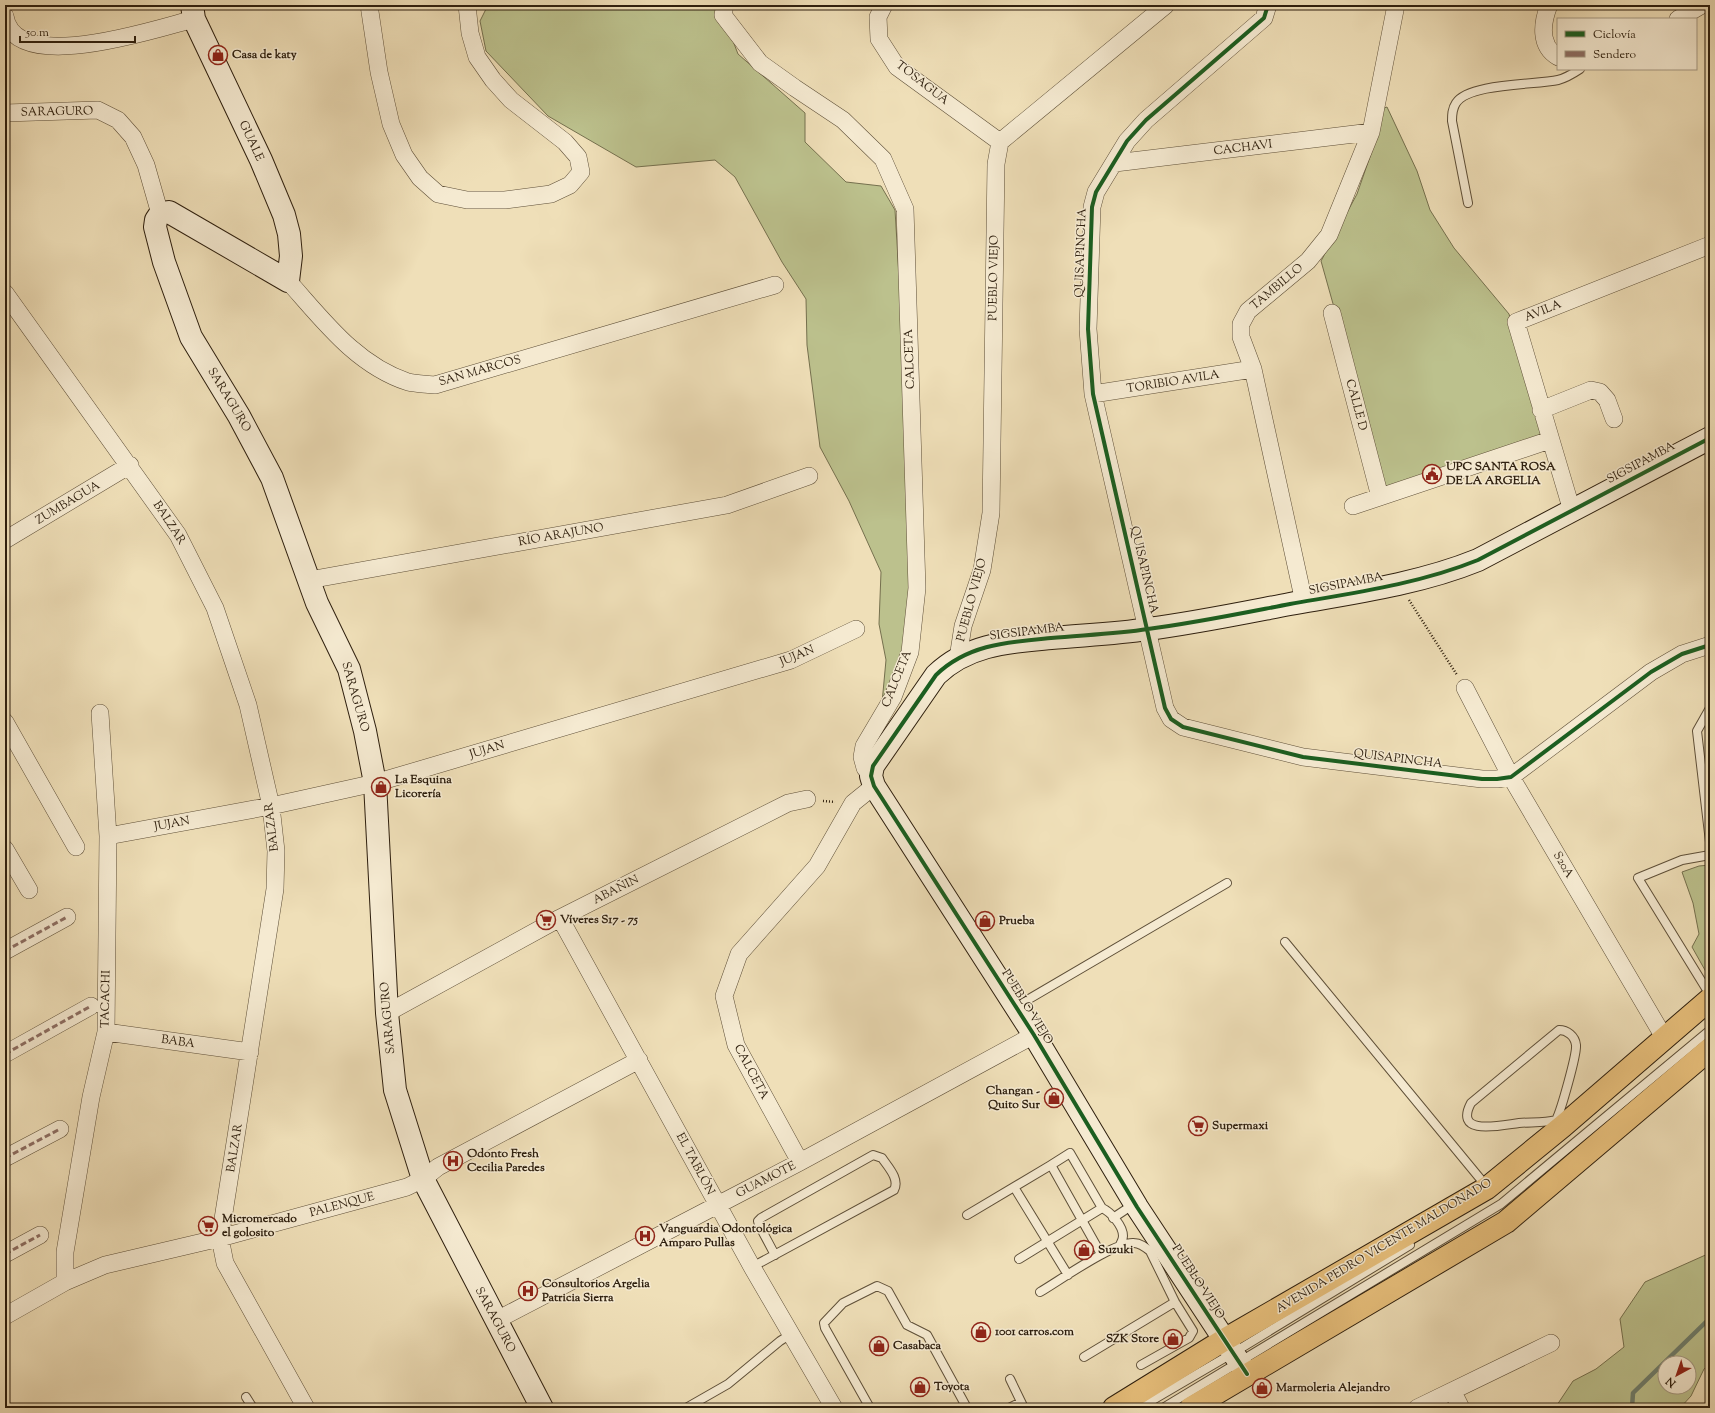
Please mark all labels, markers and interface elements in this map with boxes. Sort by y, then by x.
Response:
scale bar [20,18,135,44]
legend [1557,18,1697,70]
text: 50 m [25,24,49,42]
text: Ciclovía [1593,26,1636,44]
shop icon: Casa de katy [207,44,229,66]
place label: Casa de katy [232,46,297,64]
text: Sendero [1593,46,1636,64]
street label: TOSAGUA [892,56,953,110]
street label: SARAGURO [21,102,93,122]
street label: GUALE [234,118,269,165]
street label: CACHAVI [1213,135,1274,161]
street label: QUISAPINCHA [1070,208,1092,298]
street label: PUEBLO VIEJO [984,235,1004,321]
street label: TAMBILLO [1247,259,1307,315]
street label: AVILA [1522,295,1565,327]
street label: CALCETA [900,328,920,389]
street label: SAN MARCOS [437,351,523,391]
street label: SARAGURO [203,364,255,436]
street label: TORIBIO AVILA [1125,366,1221,398]
street label: CALLE D [1340,377,1372,433]
street label: SIGSIPAMBA [1603,437,1679,489]
place label: UPC SANTA ROSA DE LA ARGELIA [1445,458,1556,490]
public building icon: UPC SANTA ROSA DE LA ARGELIA [1421,463,1443,485]
street label: ZUMBAGUA [32,476,104,529]
street label: BALZAR [148,497,190,549]
street label: RÍO ARAJUNO [517,519,605,551]
street label: QUISAPINCHA [1125,524,1163,616]
street label: PUEBLO VIEJO [952,556,992,644]
street label: SIGSIPAMBA [1307,568,1385,600]
street label: SIGSIPAMBA [988,618,1066,646]
street label: JUJAN [776,641,817,671]
street label: CALCETA [877,647,917,710]
street label: SARAGURO [336,660,374,734]
street label: JUJAN [466,736,507,764]
street label: QUISAPINCHA [1352,745,1444,773]
place label: La Esquina Licorería [394,771,452,803]
shop icon: La Esquina Licorería [370,776,392,798]
street label: BALZAR [260,801,284,853]
street label: JUJAN [152,812,192,836]
street label: S20A [1548,848,1578,882]
street label: ABAÑIN [590,870,643,909]
supermarket icon: Víveres S17 - 75 [535,909,557,931]
shop icon: Prueba [974,910,996,932]
place label: Víveres S17 - 75 [559,911,639,929]
place label: Prueba [998,912,1035,930]
street label: PUEBLO VIEJO [997,966,1057,1048]
street label: TACACHI [96,970,116,1028]
street label: SARAGURO [376,981,400,1055]
street label: BABA [160,1031,196,1053]
street label: CALCETA [729,1041,773,1103]
place label: Changan - Quito Sur [986,1082,1040,1114]
shop icon: Changan - Quito Sur [1043,1087,1065,1109]
supermarket icon: Supermaxi [1187,1115,1209,1137]
place label: Supermaxi [1212,1117,1269,1135]
street label: BALZAR [222,1122,248,1174]
street label: EL TABLÓN [671,1129,719,1199]
place label: Odonto Fresh Cecilia Paredes [467,1145,545,1177]
hospital icon: Odonto Fresh Cecilia Paredes [442,1150,464,1172]
street label: GUAMOTE [733,1157,800,1203]
street label: AVENIDA PEDRO VICENTE MALDONADO [1273,1174,1495,1318]
street label: PALENQUE [308,1187,377,1222]
place label: Micromercado el golosito [221,1210,297,1242]
supermarket icon: Micromercado el golosito [197,1215,219,1237]
place label: Vanguardia Odontológica Amparo Pullas [658,1220,793,1252]
hospital icon: Vanguardia Odontológica Amparo Pullas [634,1225,656,1247]
shop icon: Suzuki [1073,1239,1095,1261]
place label: Suzuki [1098,1241,1134,1259]
street label: PUEBLO VIEJO [1167,1241,1229,1323]
place label: Consultorios Argelia Patricia Sierra [541,1275,650,1307]
hospital icon: Consultorios Argelia Patricia Sierra [517,1280,539,1302]
street label: SARAGURO [470,1284,520,1356]
shop icon: 1001 carros.com [970,1321,992,1343]
place label: 1001 carros.com [994,1323,1074,1341]
shop icon: SZK Store [1162,1328,1184,1350]
place label: SZK Store [1106,1330,1159,1348]
shop icon: Casabaca [868,1335,890,1357]
place label: Casabaca [893,1337,942,1355]
north arrow [1657,1355,1697,1395]
text: N [1663,1373,1680,1391]
shop icon: Toyota [909,1376,931,1398]
shop icon: Marmoleria Alejandro [1251,1377,1273,1399]
place label: Toyota [933,1378,970,1396]
place label: Marmoleria Alejandro [1275,1379,1390,1397]

